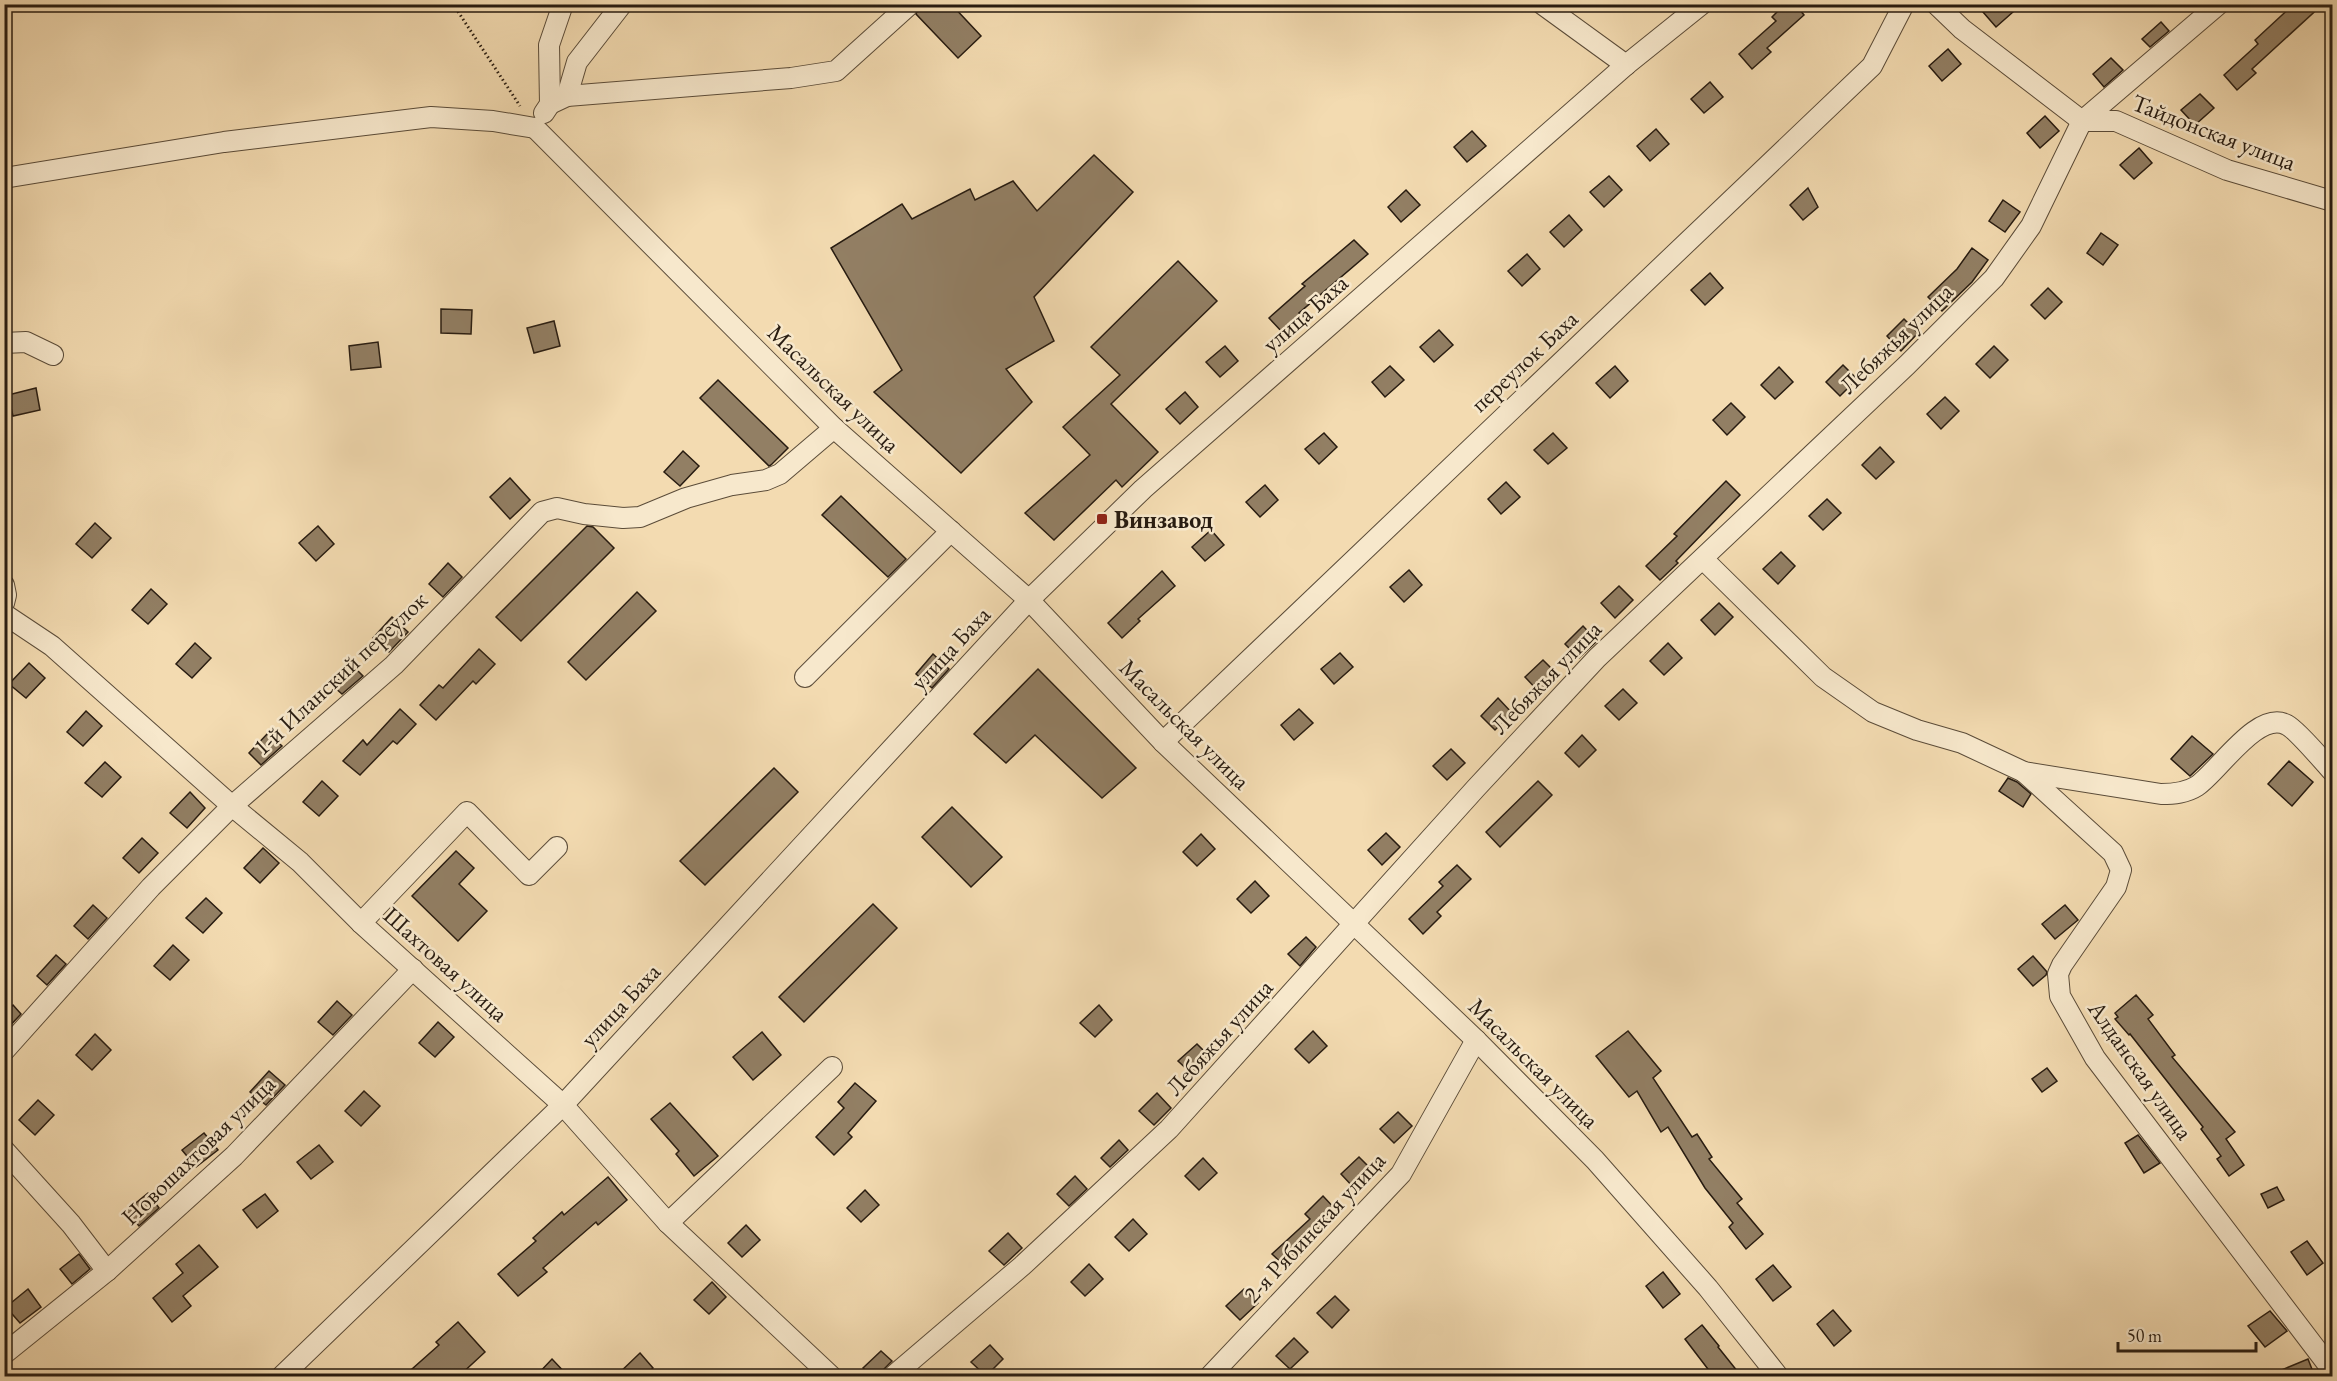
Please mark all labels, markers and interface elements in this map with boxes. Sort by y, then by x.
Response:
street label: Тайдонская улица [2128,87,2301,178]
street label: улица Баха [1256,267,1355,359]
street label: Лебяжья улица [1833,276,1960,400]
street label: переулок Баха [1464,303,1585,419]
street label: Масальская улица [761,317,907,459]
place label: Винзавод [1114,504,1214,535]
marker: Винзавод [1095,512,1109,526]
street label: 1-й Иланский переулок [246,584,434,762]
street label: улица Баха [903,599,997,697]
street label: Лебяжья улица [1484,613,1608,740]
street label: Масальская улица [1113,652,1257,796]
street label: Шахтовая улица [377,900,515,1029]
street label: улица Баха [573,956,667,1054]
street label: Лебяжья улица [1159,972,1280,1102]
street label: Масальская улица [1462,991,1606,1135]
street label: Алданская улица [2081,994,2201,1146]
street label: Новошахтовая улица [114,1068,282,1232]
street label: 2-я Рябинская улица [1236,1145,1392,1309]
scale bar [2118,1315,2256,1353]
text: 50 m [2127,1324,2162,1347]

